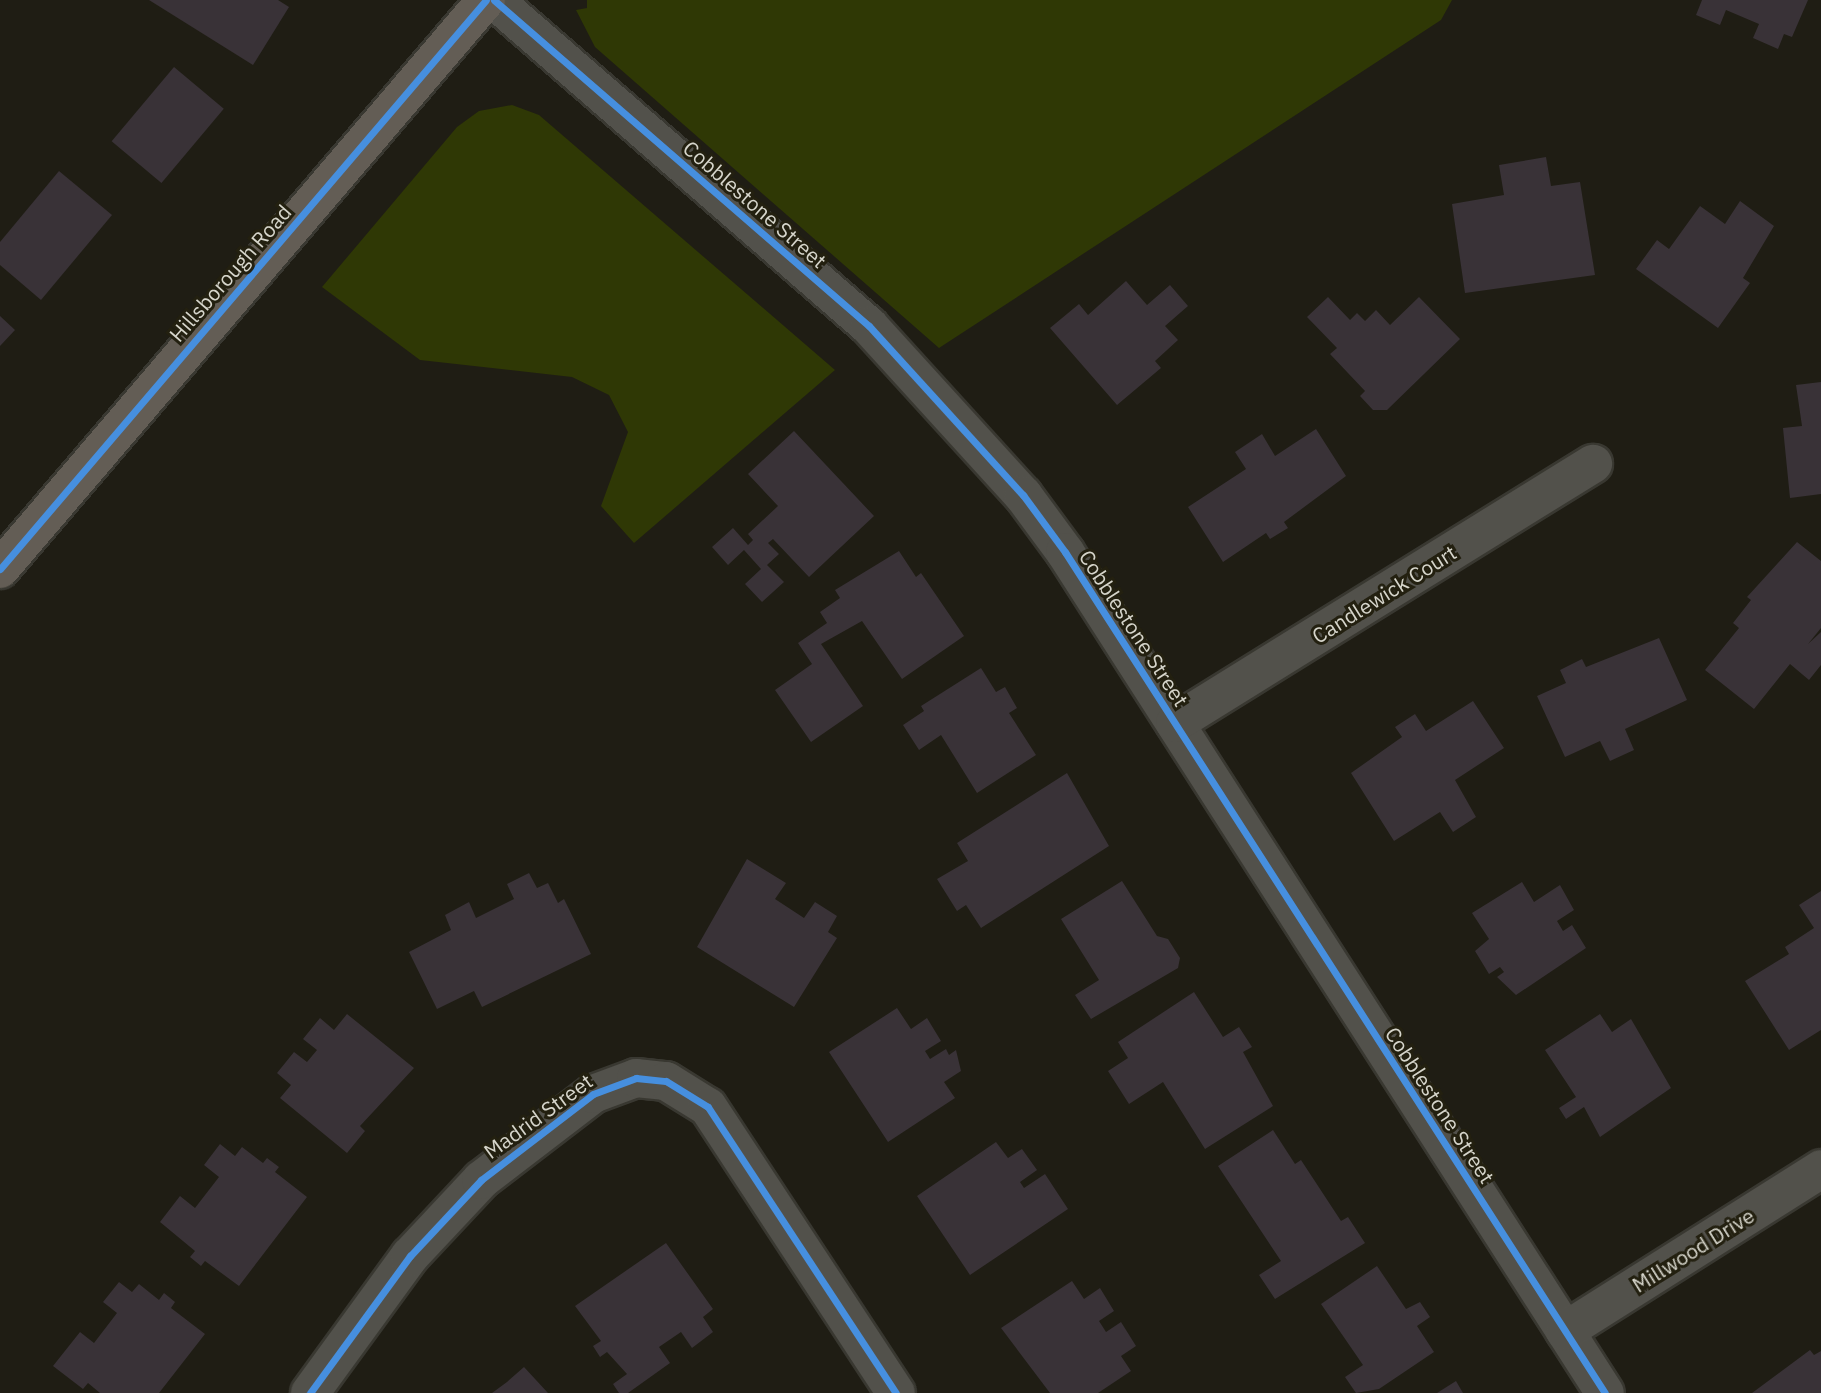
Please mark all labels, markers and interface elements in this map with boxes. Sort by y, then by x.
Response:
street label: Cobblestone Street [678,135,832,273]
street label: Hillsborough Road [164,199,296,347]
street label: Candlewick Court [1307,540,1461,648]
street label: Cobblestone Street [1074,545,1194,711]
street label: Cobblestone Street [1380,1022,1500,1188]
street label: Madrid Street [479,1068,597,1164]
street label: Millwood Drive [1627,1203,1759,1297]

